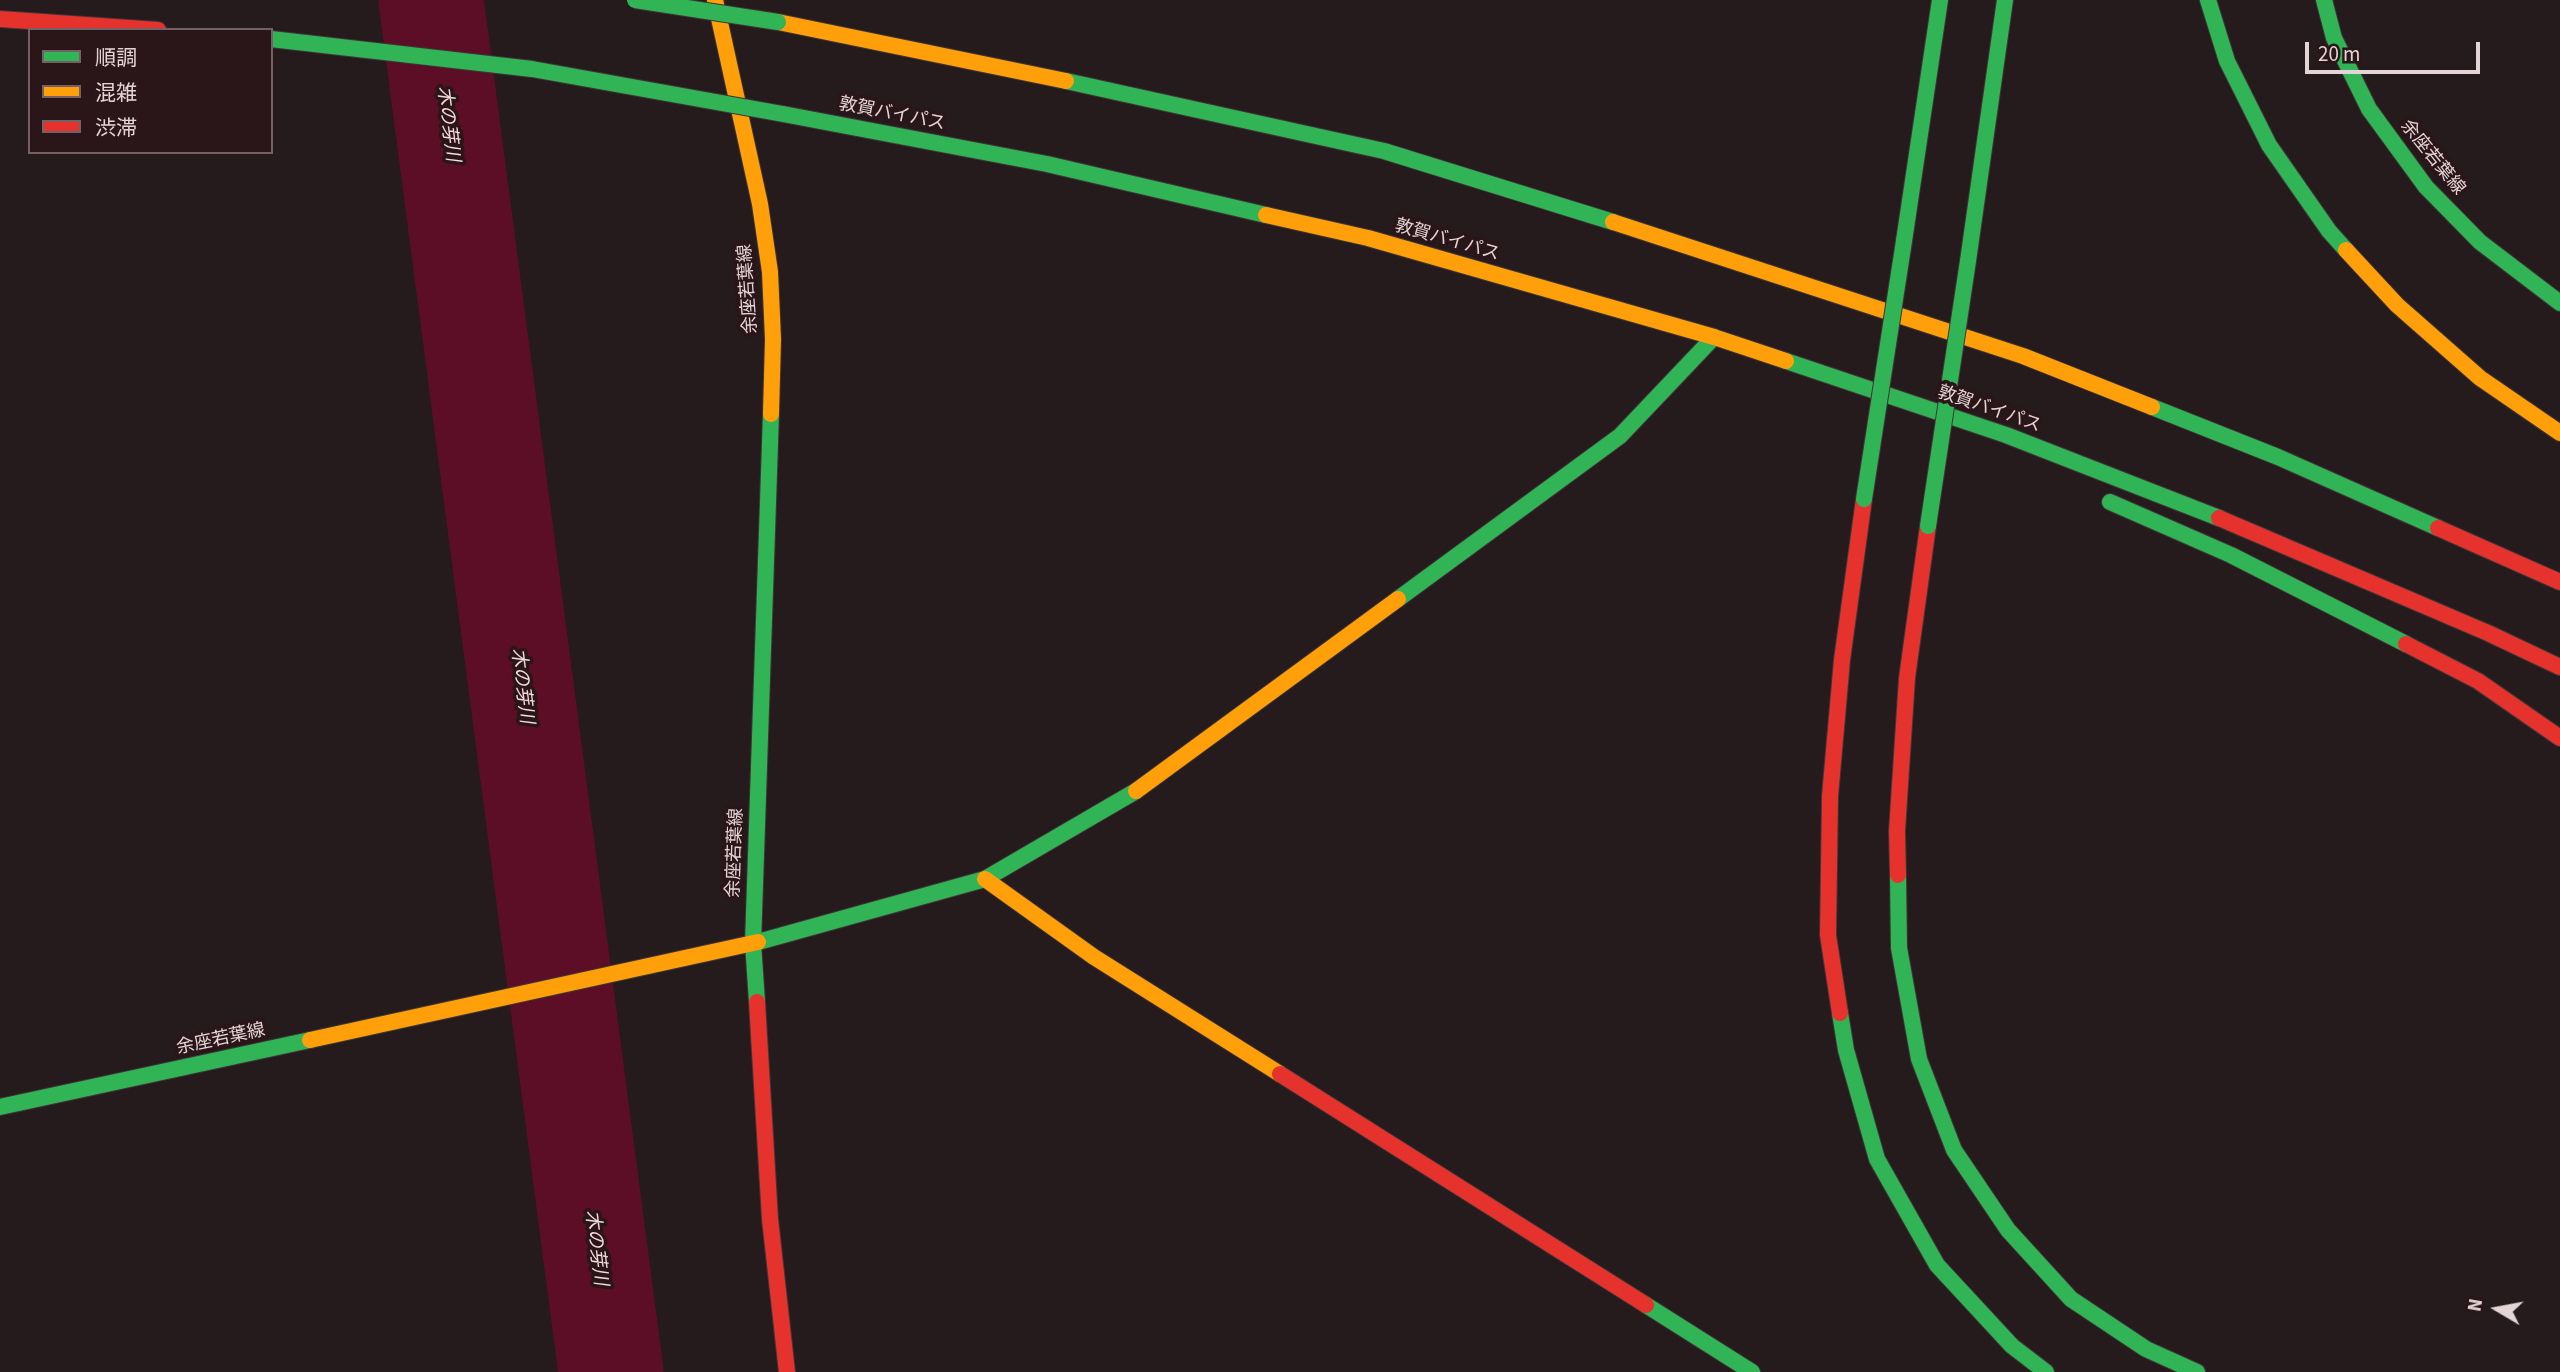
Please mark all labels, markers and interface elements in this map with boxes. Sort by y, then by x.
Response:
legend [28,28,273,154]
scale bar [2308,28,2483,72]
text: 20 m [2318,39,2360,69]
text: 順調 [95,43,137,73]
text: 混雑 [95,78,137,108]
water label: 木の芽川 [431,85,463,163]
street label: 敦賀バイパス [837,94,947,136]
text: 渋滞 [95,113,137,143]
street label: 余座若葉線 [2395,116,2469,200]
street label: 敦賀バイパス [1392,216,1502,266]
street label: 余座若葉線 [735,243,763,335]
street label: 敦賀バイパス [1934,382,2044,438]
water label: 木の芽川 [505,647,537,725]
street label: 余座若葉線 [724,808,748,898]
street label: 余座若葉線 [175,1020,267,1060]
water label: 木の芽川 [579,1209,611,1287]
north arrow [2462,1274,2532,1344]
text: N [2461,1297,2490,1314]

